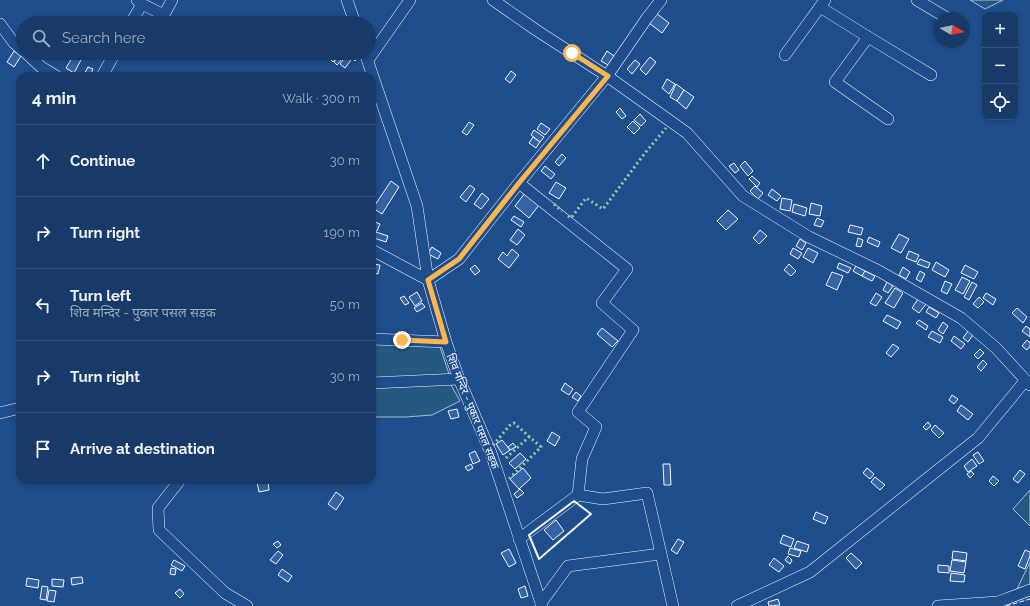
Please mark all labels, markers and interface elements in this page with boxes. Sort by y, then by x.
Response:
north arrow [934,12,970,48]
map controls [982,12,1018,120]
button: + [982,12,1018,48]
search box [16,16,376,60]
icon: search [30,27,52,49]
text: Search here [62,29,145,47]
route start [563,44,581,62]
button: − [982,48,1018,84]
button: locate [982,84,1018,120]
text: 4 min [32,88,76,108]
text: Walk · 300 m [282,91,360,106]
icon: ahead [32,150,54,172]
text: Continue [70,152,135,170]
text: 30 m [330,153,360,168]
icon: right [32,222,54,244]
text: Turn right [70,224,140,242]
text: 190 m [324,225,360,240]
text: Turn left [70,287,131,305]
icon: left [32,294,54,316]
text: 50 m [330,297,360,312]
text: शिव मन्दिर - पुकार पसल सडक [70,305,216,320]
route end [393,331,411,349]
street label: शिव मन्दिर - पुकार पसल सडक [443,352,502,471]
icon: right [32,366,54,388]
text: Turn right [70,368,140,386]
text: 30 m [330,369,360,384]
icon: arrive [32,438,54,460]
text: Arrive at destination [70,440,215,458]

